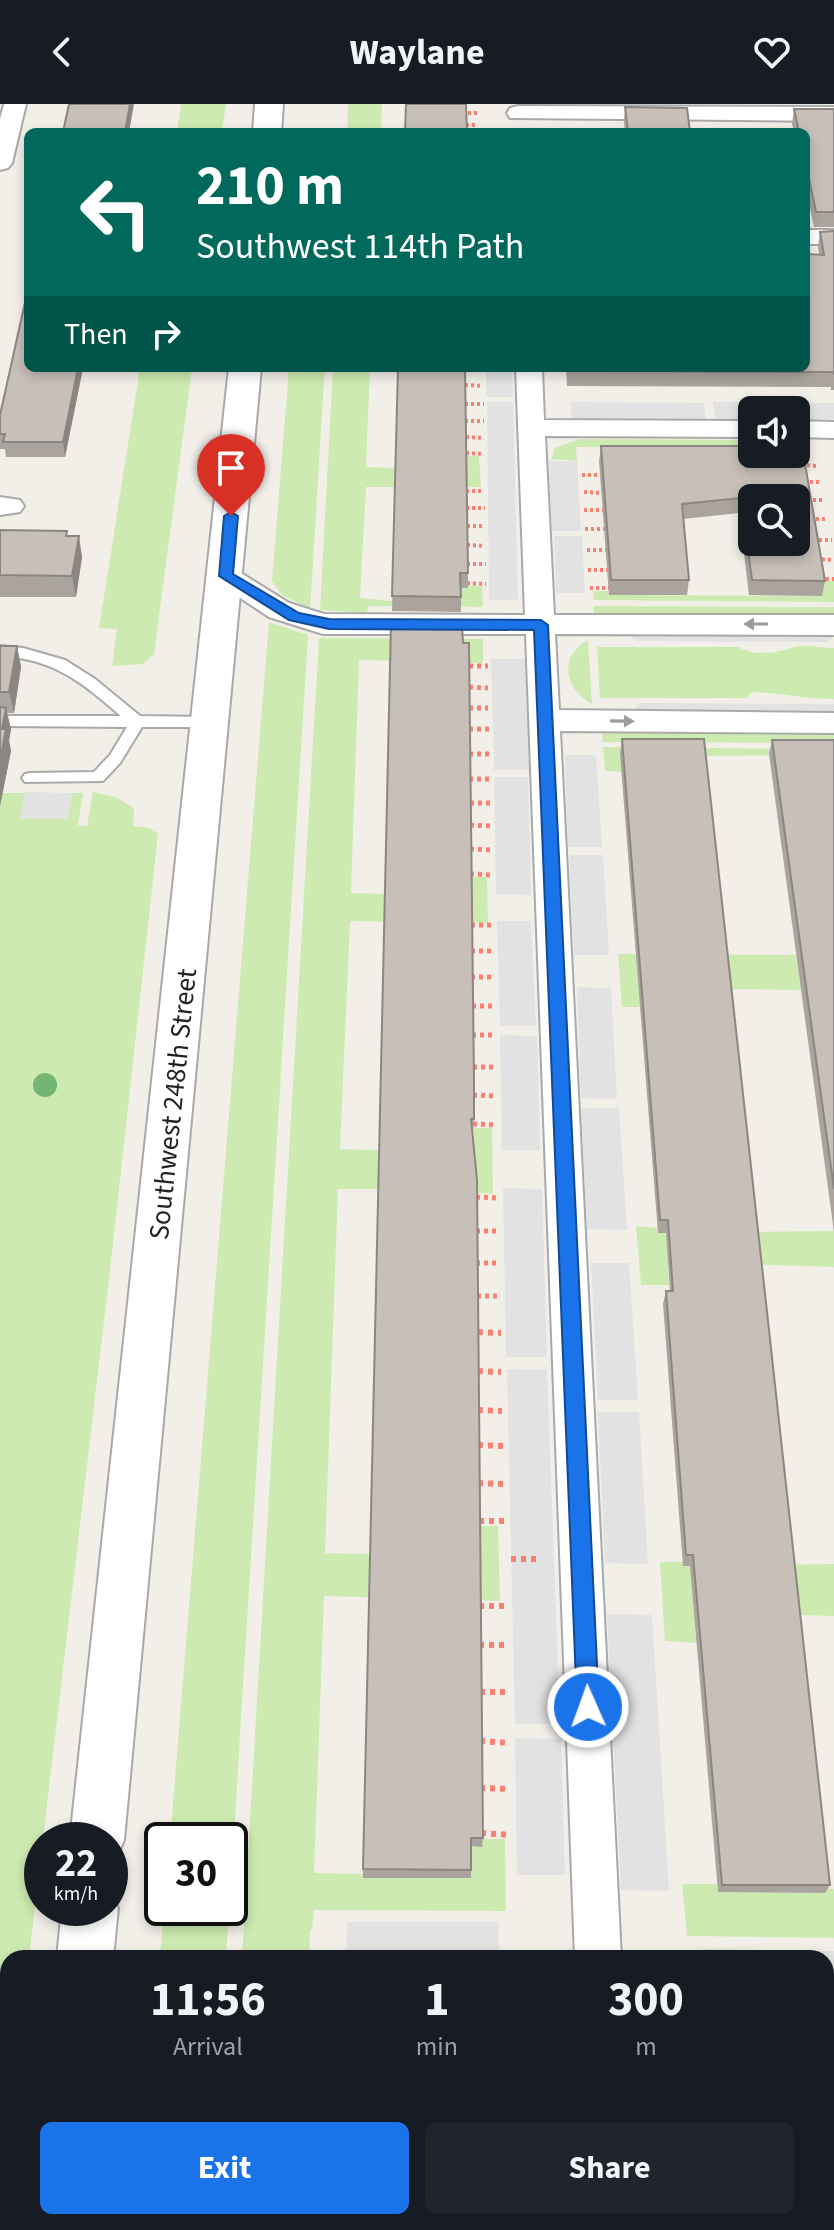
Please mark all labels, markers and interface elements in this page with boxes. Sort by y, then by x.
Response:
text: Waylane [349,27,485,78]
icon: back [40,30,84,74]
icon: heart [750,30,794,74]
text: 210 m [196,147,344,226]
icon: left [64,160,168,264]
text: Southwest 114th Path [196,221,524,272]
icon: right [144,312,188,356]
text: Then [64,313,128,356]
map controls [738,396,810,556]
button: sound [738,396,810,468]
pin [197,434,265,516]
icon: arrive [209,446,253,490]
button: search [738,484,810,556]
one-way arrow [743,618,768,630]
one-way arrow [610,715,635,727]
street label: Southwest 248th Street [139,966,207,1242]
position arrow [546,1665,630,1749]
speed limit sign: 30 [144,1822,248,1926]
text: 22 [55,1835,97,1892]
text: km/h [54,1880,98,1908]
text: 11:56 [150,1966,266,2034]
text: 1 [424,1966,450,2034]
text: 300 [608,1966,684,2034]
text: Arrival [173,2028,243,2065]
text: min [416,2028,458,2065]
text: m [635,2028,657,2065]
button: Exit [40,2122,409,2214]
button: Share [425,2122,794,2214]

